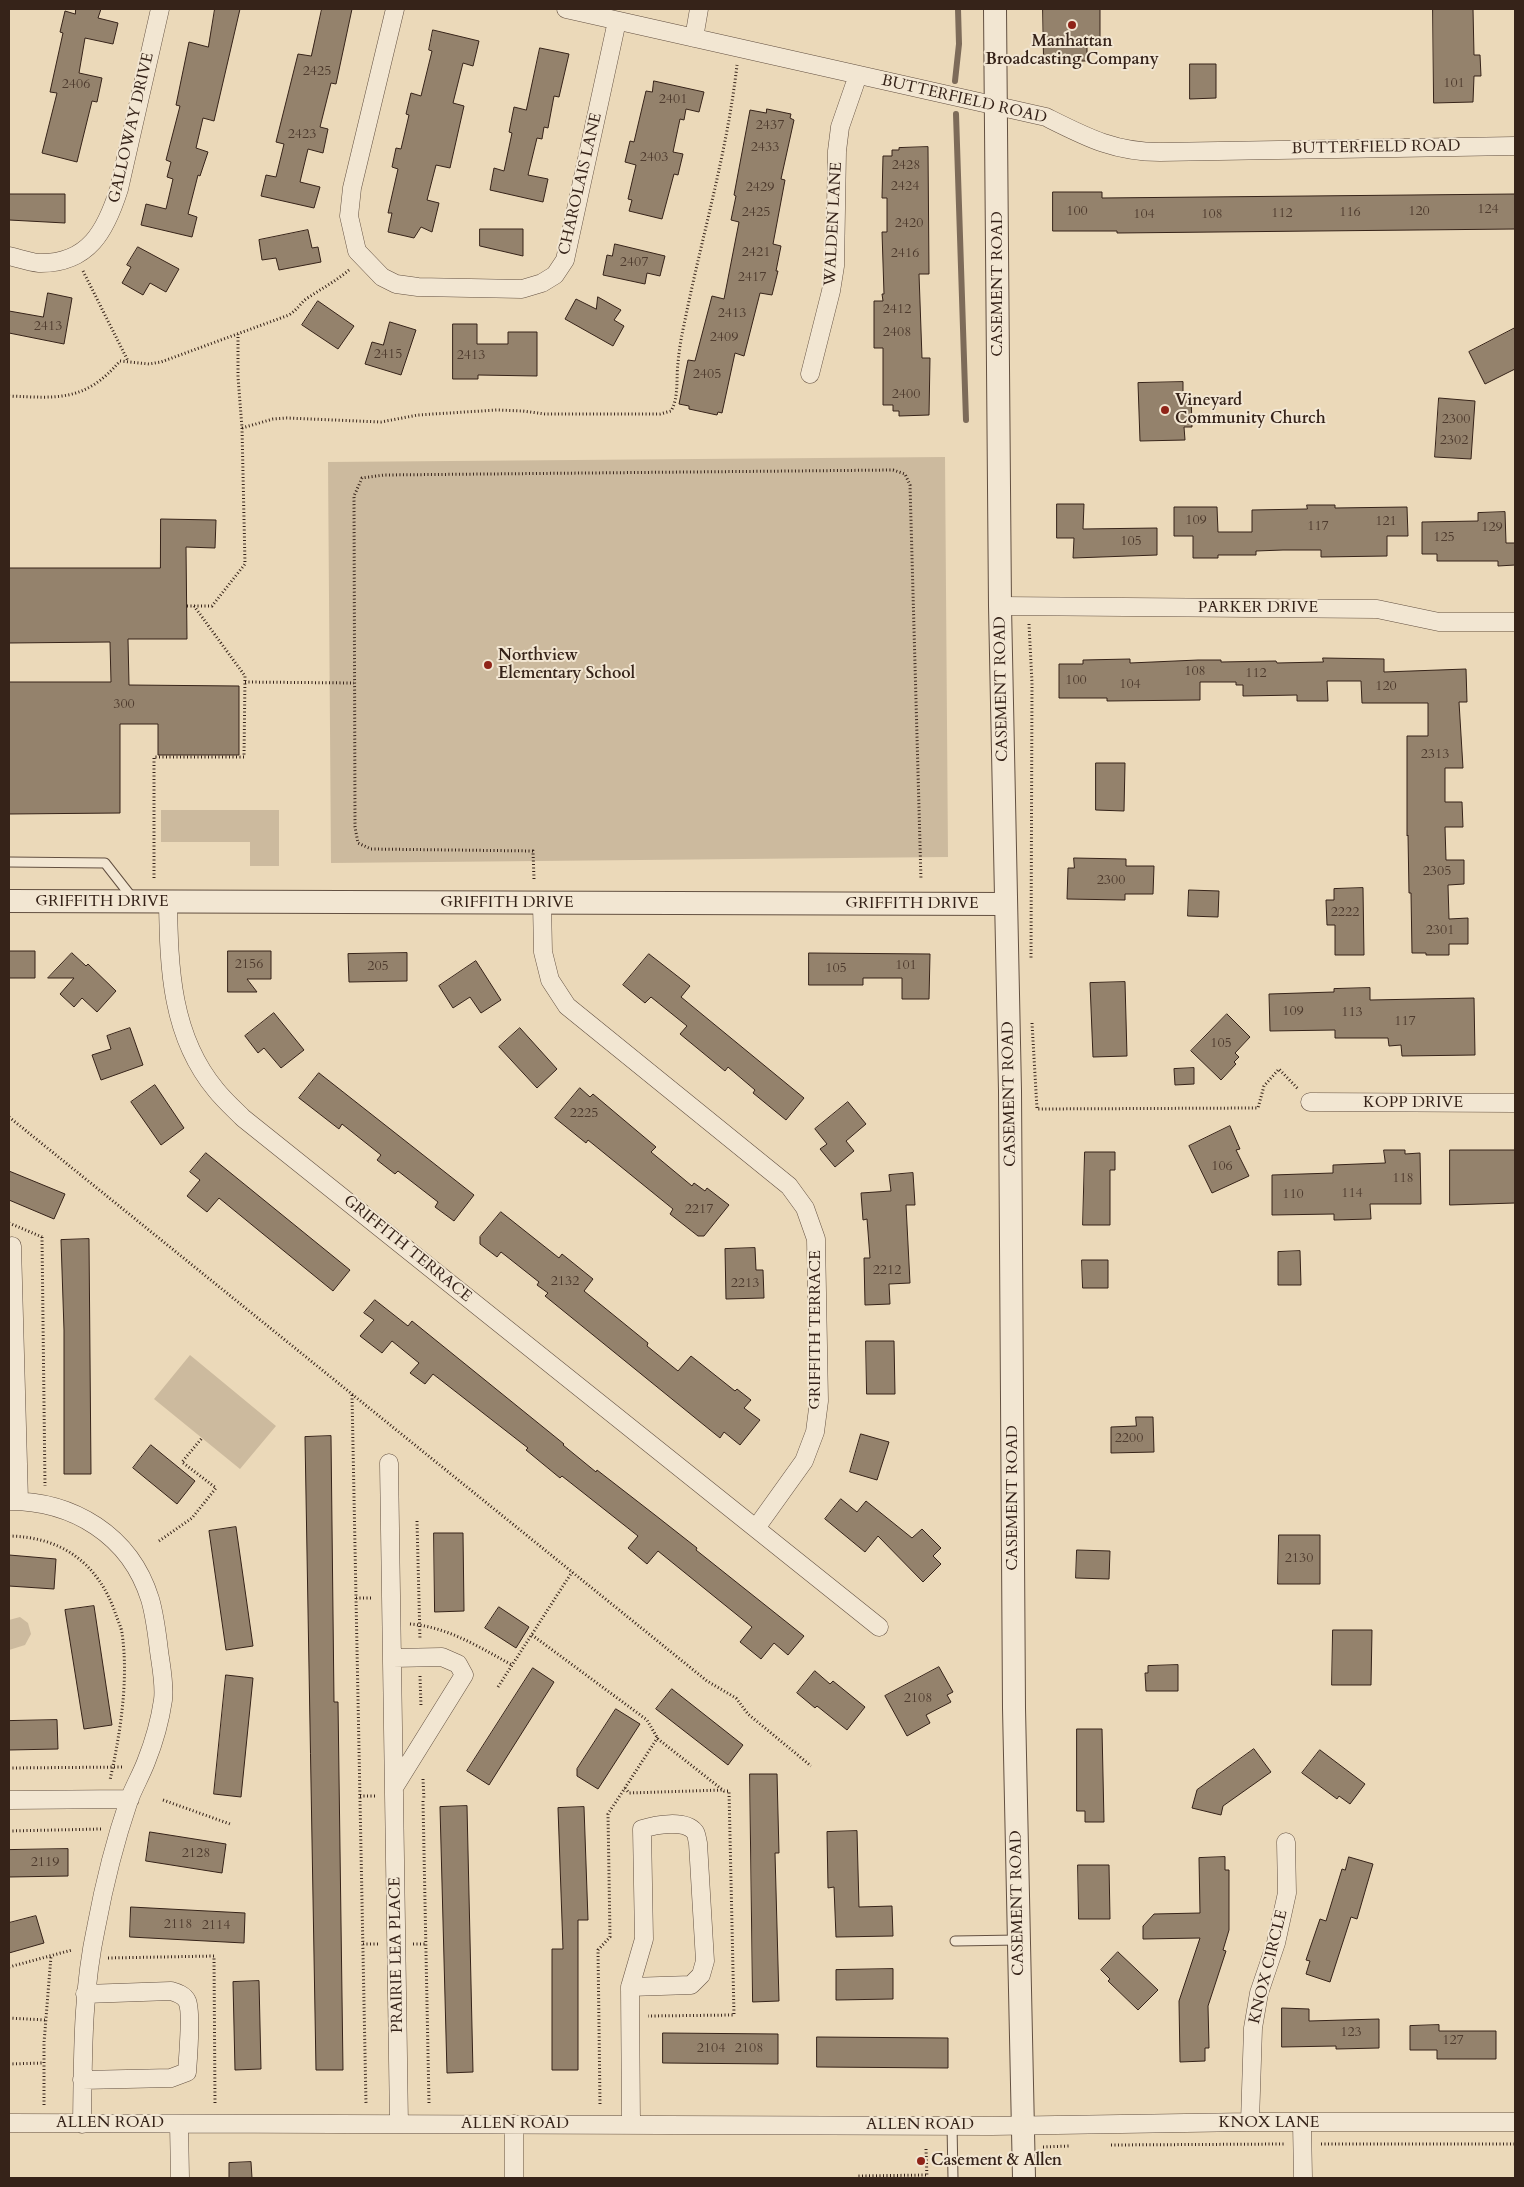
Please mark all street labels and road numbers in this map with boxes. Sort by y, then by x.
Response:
street label: GALLOWAY DRIVE [105,51,159,205]
street label: BUTTERFIELD ROAD [879,72,1049,128]
street label: CHAROLAIS LANE [555,111,607,257]
street label: BUTTERFIELD ROAD [1291,137,1461,159]
street label: WALDEN LANE [821,162,847,286]
street label: CASEMENT ROAD [988,211,1008,357]
street label: PARKER DRIVE [1198,598,1318,618]
street label: CASEMENT ROAD [991,616,1013,762]
street label: GRIFFITH DRIVE [35,892,169,912]
street label: GRIFFITH DRIVE [440,893,574,913]
street label: GRIFFITH DRIVE [845,894,979,914]
street label: CASEMENT ROAD [999,1021,1021,1167]
street label: KOPP DRIVE [1363,1093,1463,1113]
street label: GRIFFITH TERRACE [339,1191,475,1307]
street label: GRIFFITH TERRACE [806,1250,826,1410]
street label: CASEMENT ROAD [1003,1425,1023,1571]
street label: CASEMENT ROAD [1007,1830,1029,1976]
street label: PRAIRIE LEA PLACE [386,1877,408,2033]
street label: KNOX CIRCLE [1246,1908,1292,2026]
street label: ALLEN ROAD [56,2113,164,2133]
street label: KNOX LANE [1219,2113,1319,2133]
street label: ALLEN ROAD [461,2114,569,2134]
street label: ALLEN ROAD [866,2115,974,2135]

